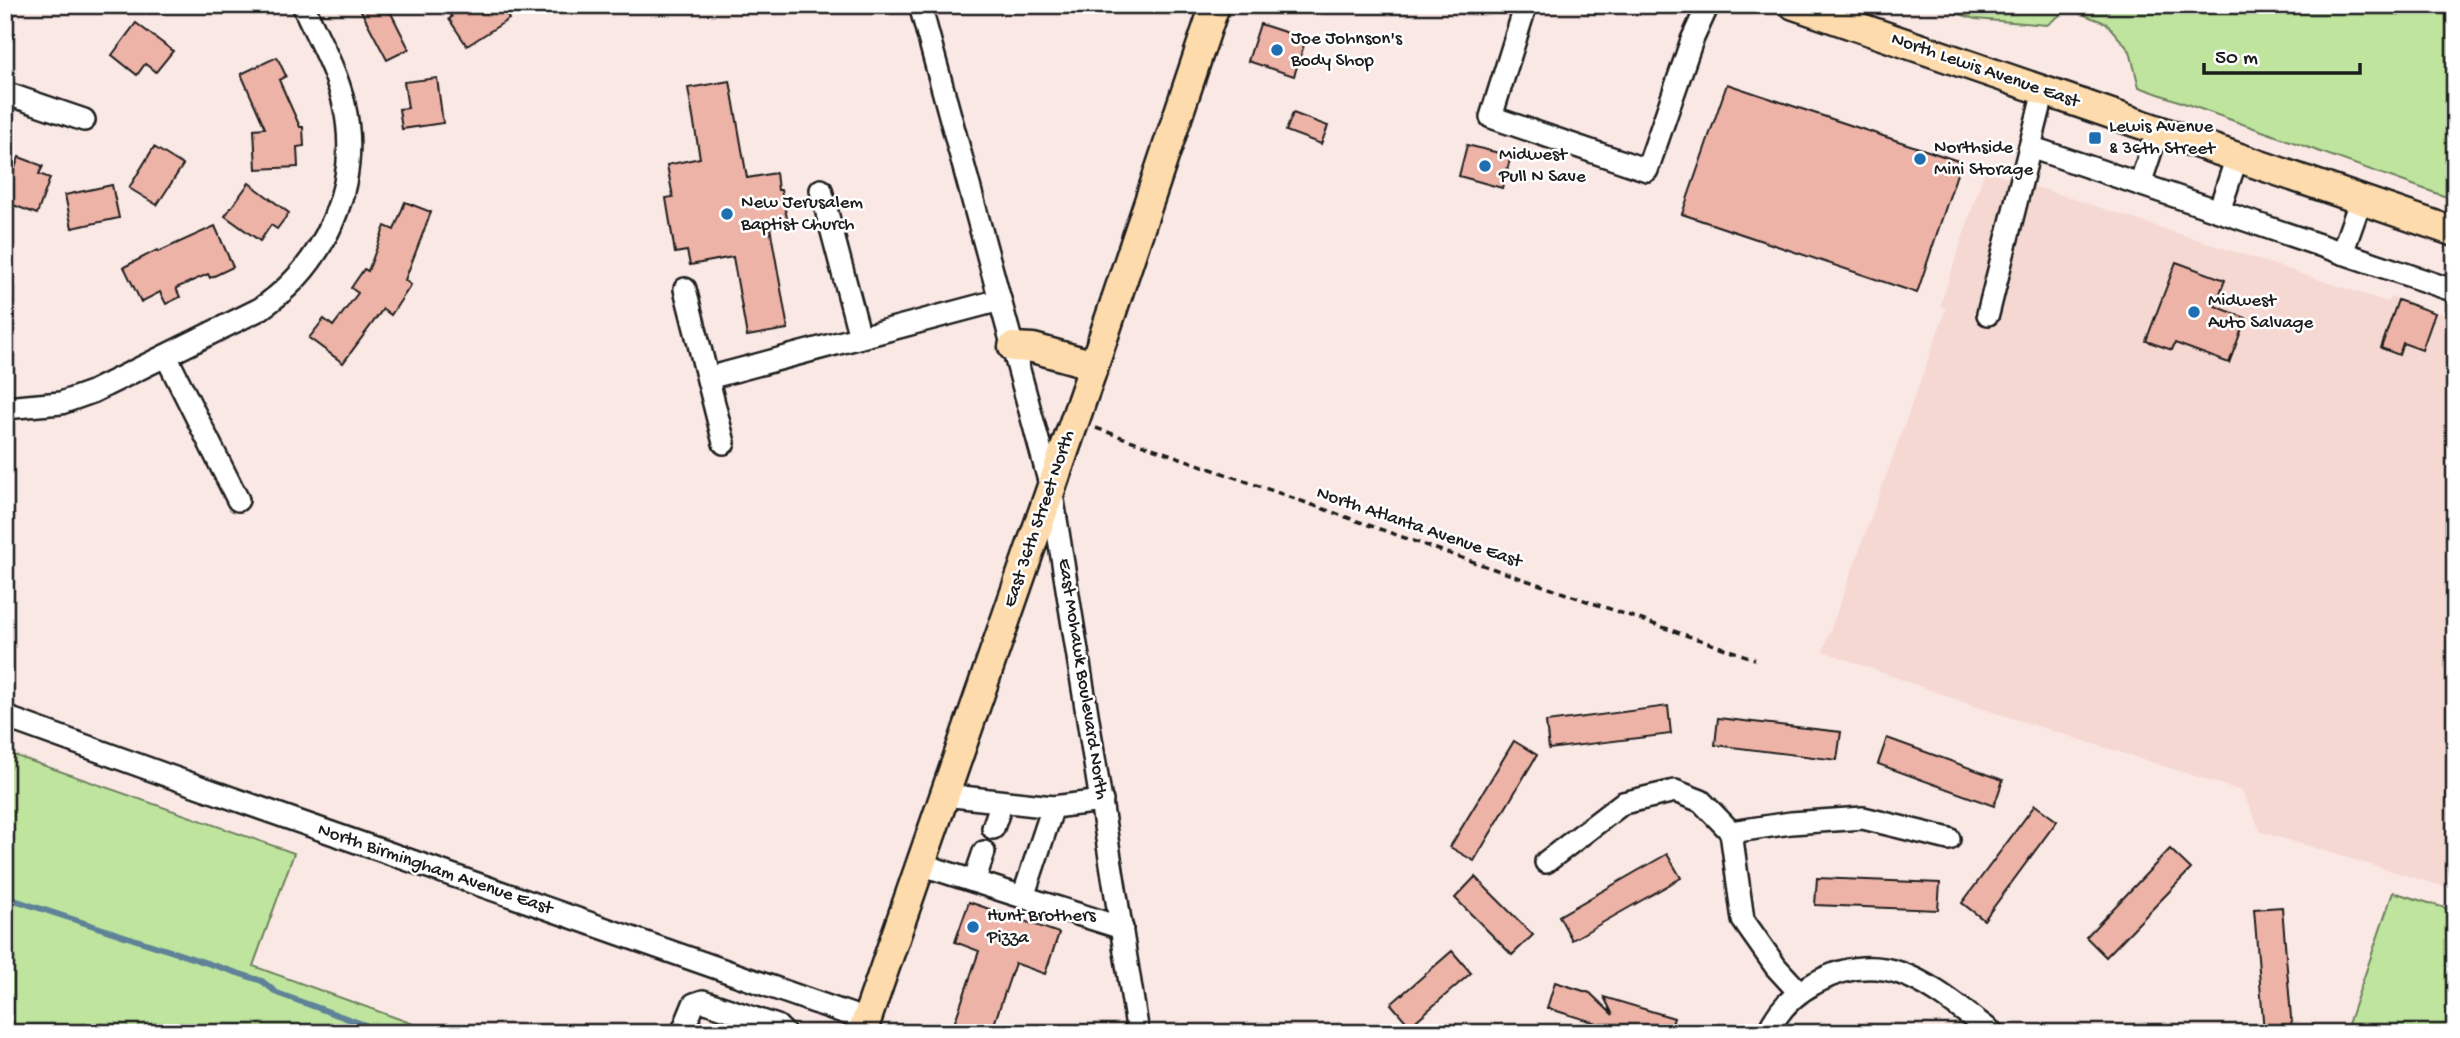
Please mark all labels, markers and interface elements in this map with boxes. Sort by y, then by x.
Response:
place label: Joe Johnson's Body Shop [1290,28,1403,73]
street label: North Lewis Avenue East [1888,28,2084,115]
scale bar [2204,32,2360,76]
marker: Joe Johnson's Body Shop [1269,42,1285,58]
text: 50 m [2215,47,2258,72]
place label: Lewis Avenue & 36th Street [2109,116,2217,161]
marker: Lewis Avenue & 36th Street [2087,130,2103,146]
place label: Northside Mini Storage [1934,137,2033,182]
place label: Midwest Pull N Save [1498,144,1586,189]
marker: Northside Mini Storage [1912,151,1928,167]
marker: Midwest Pull N Save [1477,158,1493,174]
place label: New Jerusalem Baptist Church [740,192,863,237]
marker: New Jerusalem Baptist Church [719,206,735,222]
place label: Midwest Auto Salvage [2208,290,2314,335]
marker: Midwest Auto Salvage [2186,304,2202,320]
street label: East 36th Street North [999,427,1081,611]
street label: North Atlanta Avenue East [1313,482,1527,575]
street label: East Mohawk Boulevard North [1052,557,1112,801]
street label: North Birmingham Avenue East [314,819,558,922]
place label: Hunt Brothers Pizza [986,905,1097,950]
marker: Hunt Brothers Pizza [965,919,981,935]

